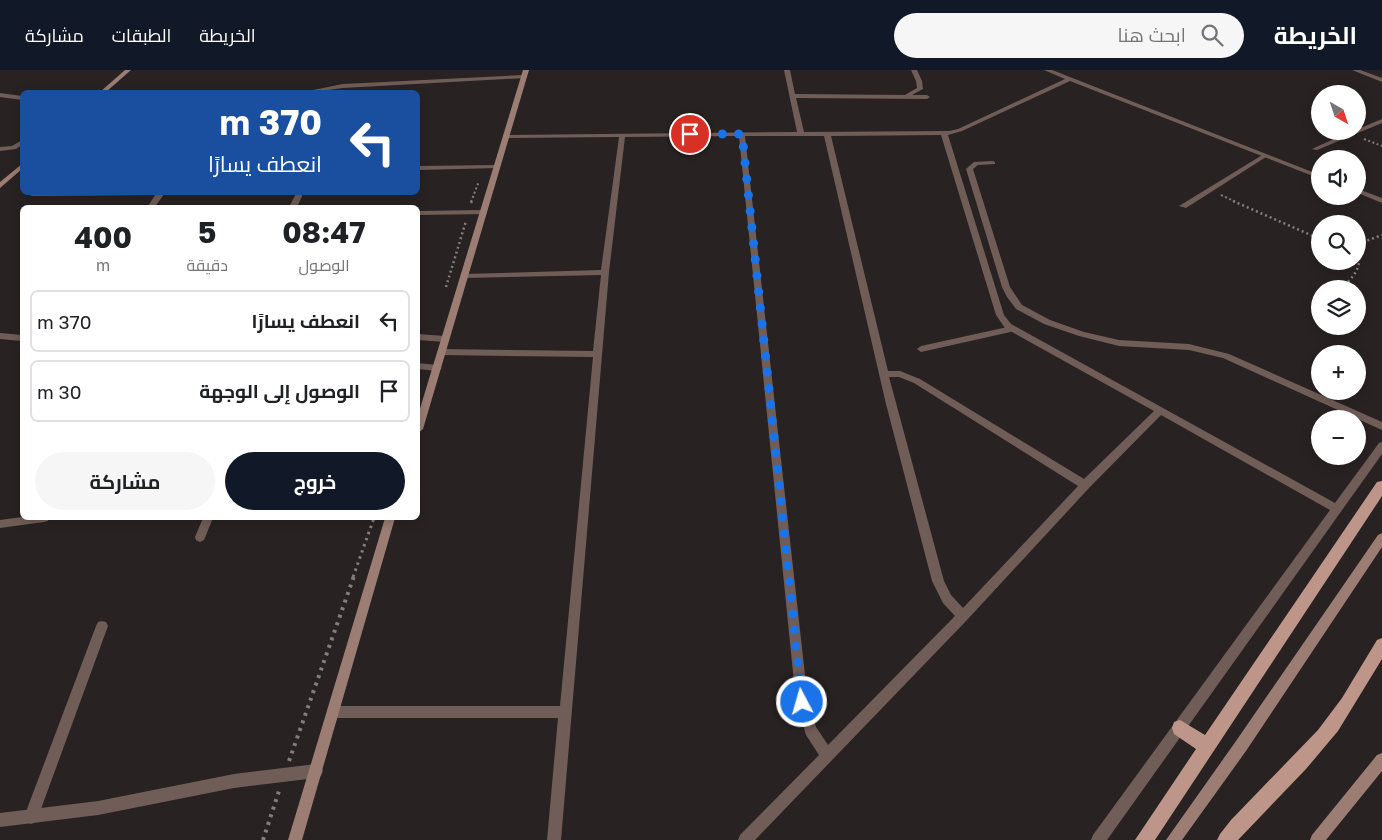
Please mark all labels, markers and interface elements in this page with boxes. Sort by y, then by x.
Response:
search box [894,13,1244,58]
text: الخريطة [1274,20,1357,49]
icon: search [1198,21,1226,49]
text: ابحث هنا [1118,23,1186,46]
text: مشاركة [25,24,84,46]
text: الطبقات [112,24,171,46]
text: الخريطة [199,24,256,46]
north arrow [1311,85,1366,140]
map controls [1311,85,1366,465]
text: 370 m [219,101,322,143]
icon: left [340,110,405,175]
pin [669,113,711,155]
icon: arrive [676,120,704,148]
text: انعطف يسارًا [208,150,322,177]
button: sound [1311,150,1366,205]
text: 5 [198,214,216,250]
text: 08:47 [282,214,366,250]
button: search [1311,215,1366,270]
text: 400 [74,219,132,255]
text: m [96,255,110,275]
text: دقيقة [186,255,228,275]
text: الوصول [299,255,349,275]
button: layers [1311,280,1366,335]
icon: left [375,307,403,335]
text: انعطف يسارًا [252,309,360,332]
text: 370 m [37,310,92,333]
button: + [1311,345,1366,400]
icon: arrive [375,377,403,405]
text: الوصول إلى الوجهة [199,379,360,402]
text: 30 m [37,380,82,403]
button: − [1311,410,1366,465]
button: مشاركة [35,452,215,510]
button: خروج [225,452,405,510]
position arrow [775,675,827,727]

